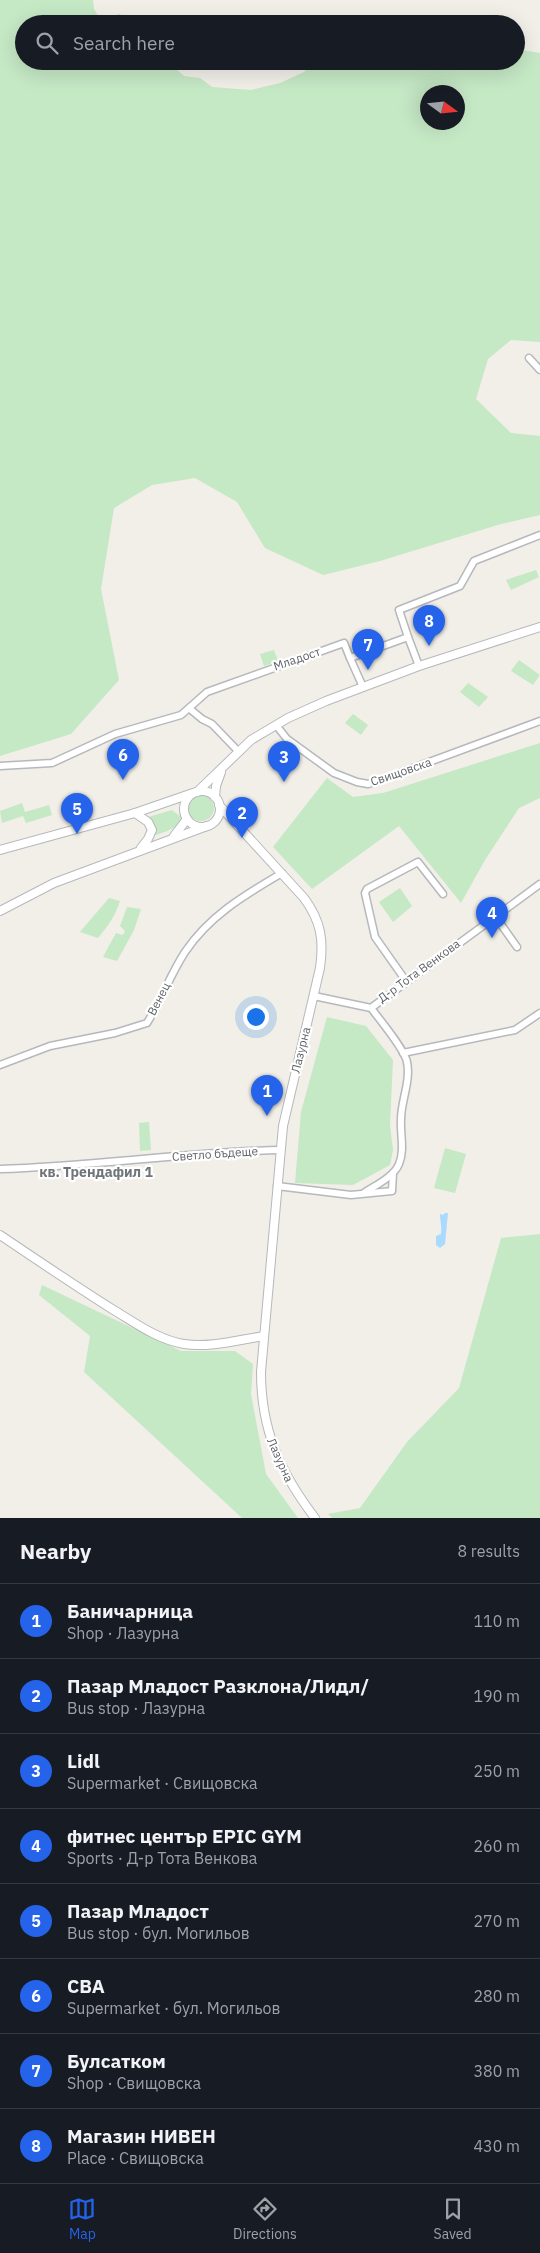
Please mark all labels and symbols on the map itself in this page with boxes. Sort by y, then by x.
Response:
north arrow [420,85,465,130]
pin: 8 [413,605,445,646]
pin: 7 [352,629,384,670]
street label: Младост [271,643,323,674]
pin: 6 [107,739,139,780]
pin: 3 [268,741,300,782]
street label: Свищовска [368,754,434,789]
pin: 5 [61,793,93,834]
pin: 2 [226,797,258,838]
pin: 4 [476,897,508,938]
street label: Д-р Тота Венкова [375,935,463,1005]
street label: Венец [144,980,173,1018]
your location [243,1004,269,1030]
street label: Лазурна [288,1025,314,1074]
pin: 1 [251,1075,283,1116]
street label: Светло бъдеще [171,1143,259,1164]
district label: кв. Трендафил 1 [39,1163,153,1181]
street label: Лазурна [264,1435,297,1485]

